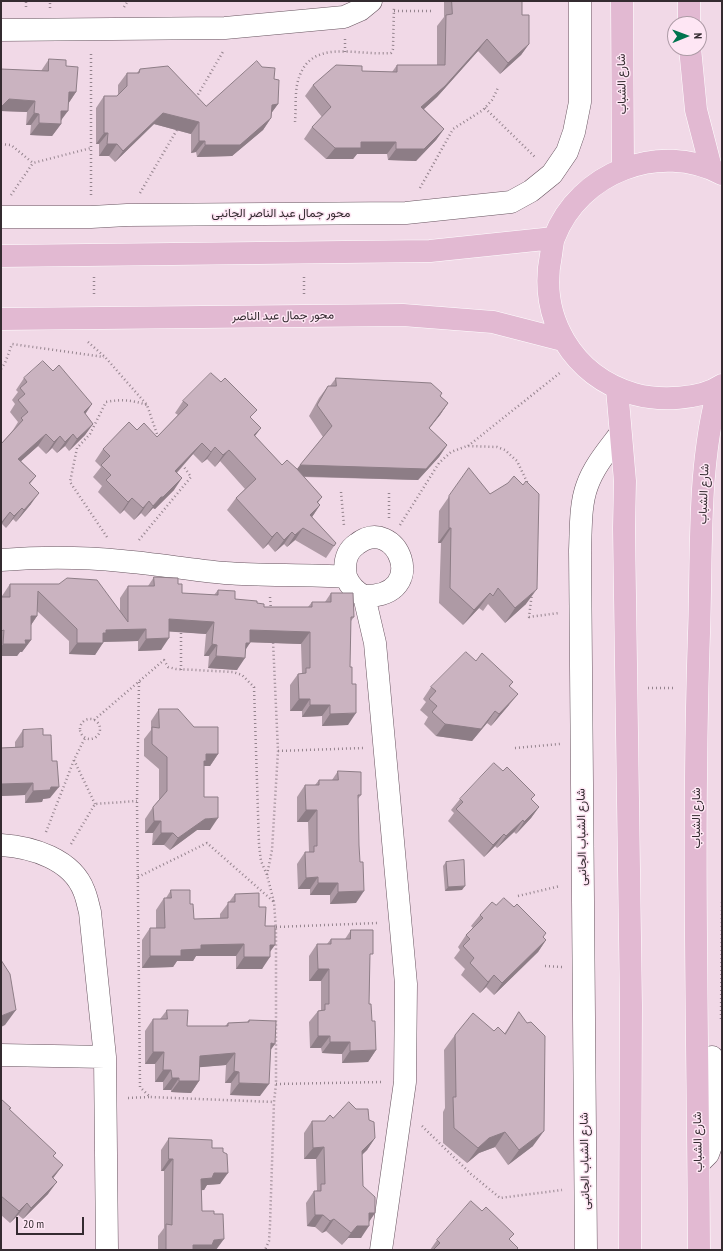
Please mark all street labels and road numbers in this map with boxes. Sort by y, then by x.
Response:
street label: شارع الشباب [614,53,630,115]
street label: محور جمال عبد الناصر الجانبى [212,207,350,221]
street label: محور جمال عبد الناصر [232,308,334,324]
street label: شارع الشباب [696,463,712,525]
street label: شارع الشباب الجانبى [574,788,590,886]
street label: شارع الشباب [690,788,704,848]
street label: شارع الشباب [690,1111,706,1173]
street label: شارع الشباب الجانبى [577,1112,593,1210]

